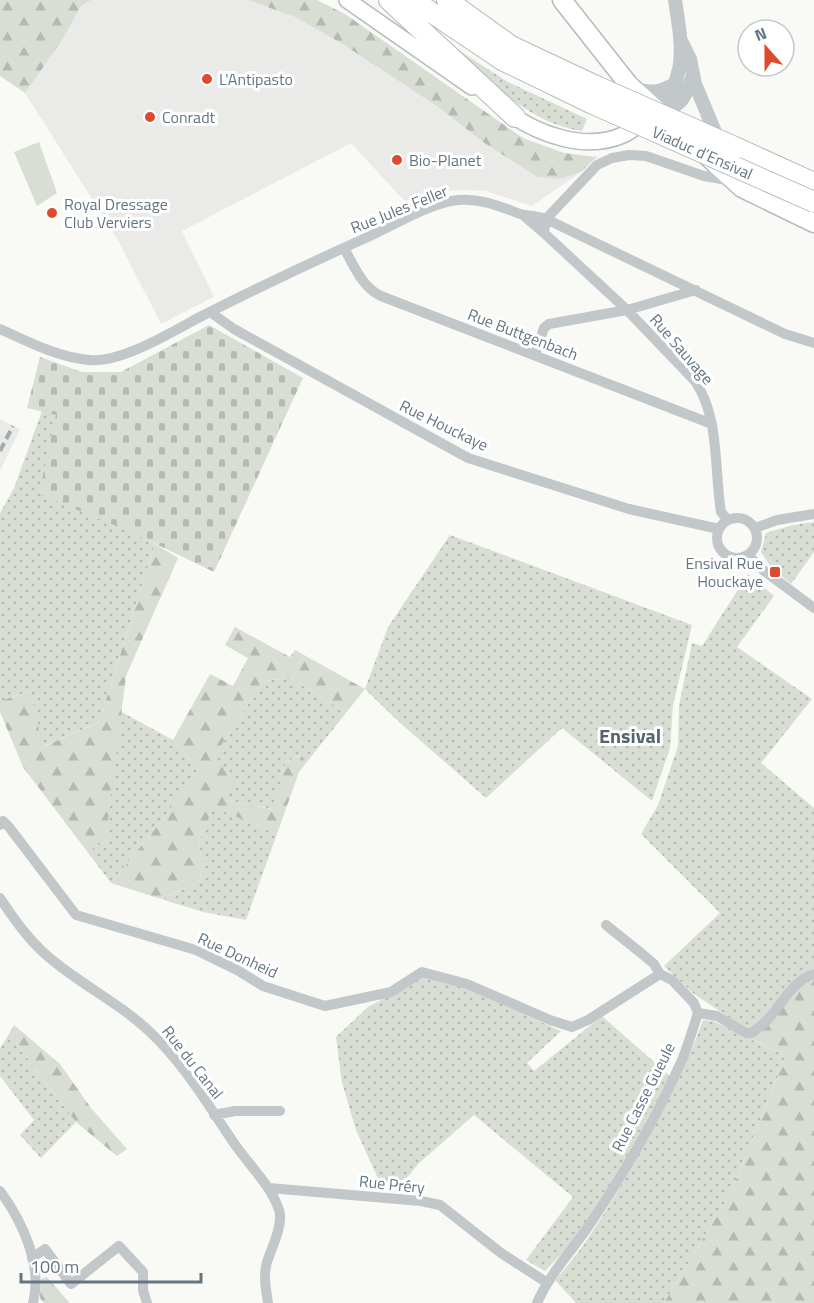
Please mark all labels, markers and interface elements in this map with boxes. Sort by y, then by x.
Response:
north arrow [736,18,796,78]
text: N [751,21,770,47]
place label: L'Antipasto [219,67,293,91]
marker: L'Antipasto [200,72,214,86]
place label: Conradt [162,105,216,129]
marker: Conradt [143,110,157,124]
street label: Viaduc d’Ensival [648,120,757,185]
place label: Bio-Planet [409,148,482,172]
marker: Bio-Planet [390,153,404,167]
street label: Rue Jules Feller [347,178,452,239]
place label: Royal Dressage Club Verviers [64,192,168,234]
marker: Royal Dressage Club Verviers [45,206,59,220]
street label: Rue Buttgenbach [464,302,582,366]
street label: Rue Sauvage [644,308,720,390]
street label: Rue Houckaye [396,393,492,457]
place label: Ensival Rue Houckaye [685,551,763,593]
marker: Ensival Rue Houckaye [768,565,782,579]
district label: Ensival [599,720,661,751]
street label: Rue Donheid [194,926,282,984]
street label: Rue du Canal [157,1020,229,1104]
street label: Rue Casse Gueule [605,1038,681,1156]
street label: Rue Préry [358,1169,426,1199]
scale bar [21,1246,201,1284]
text: 100 m [30,1253,79,1280]

